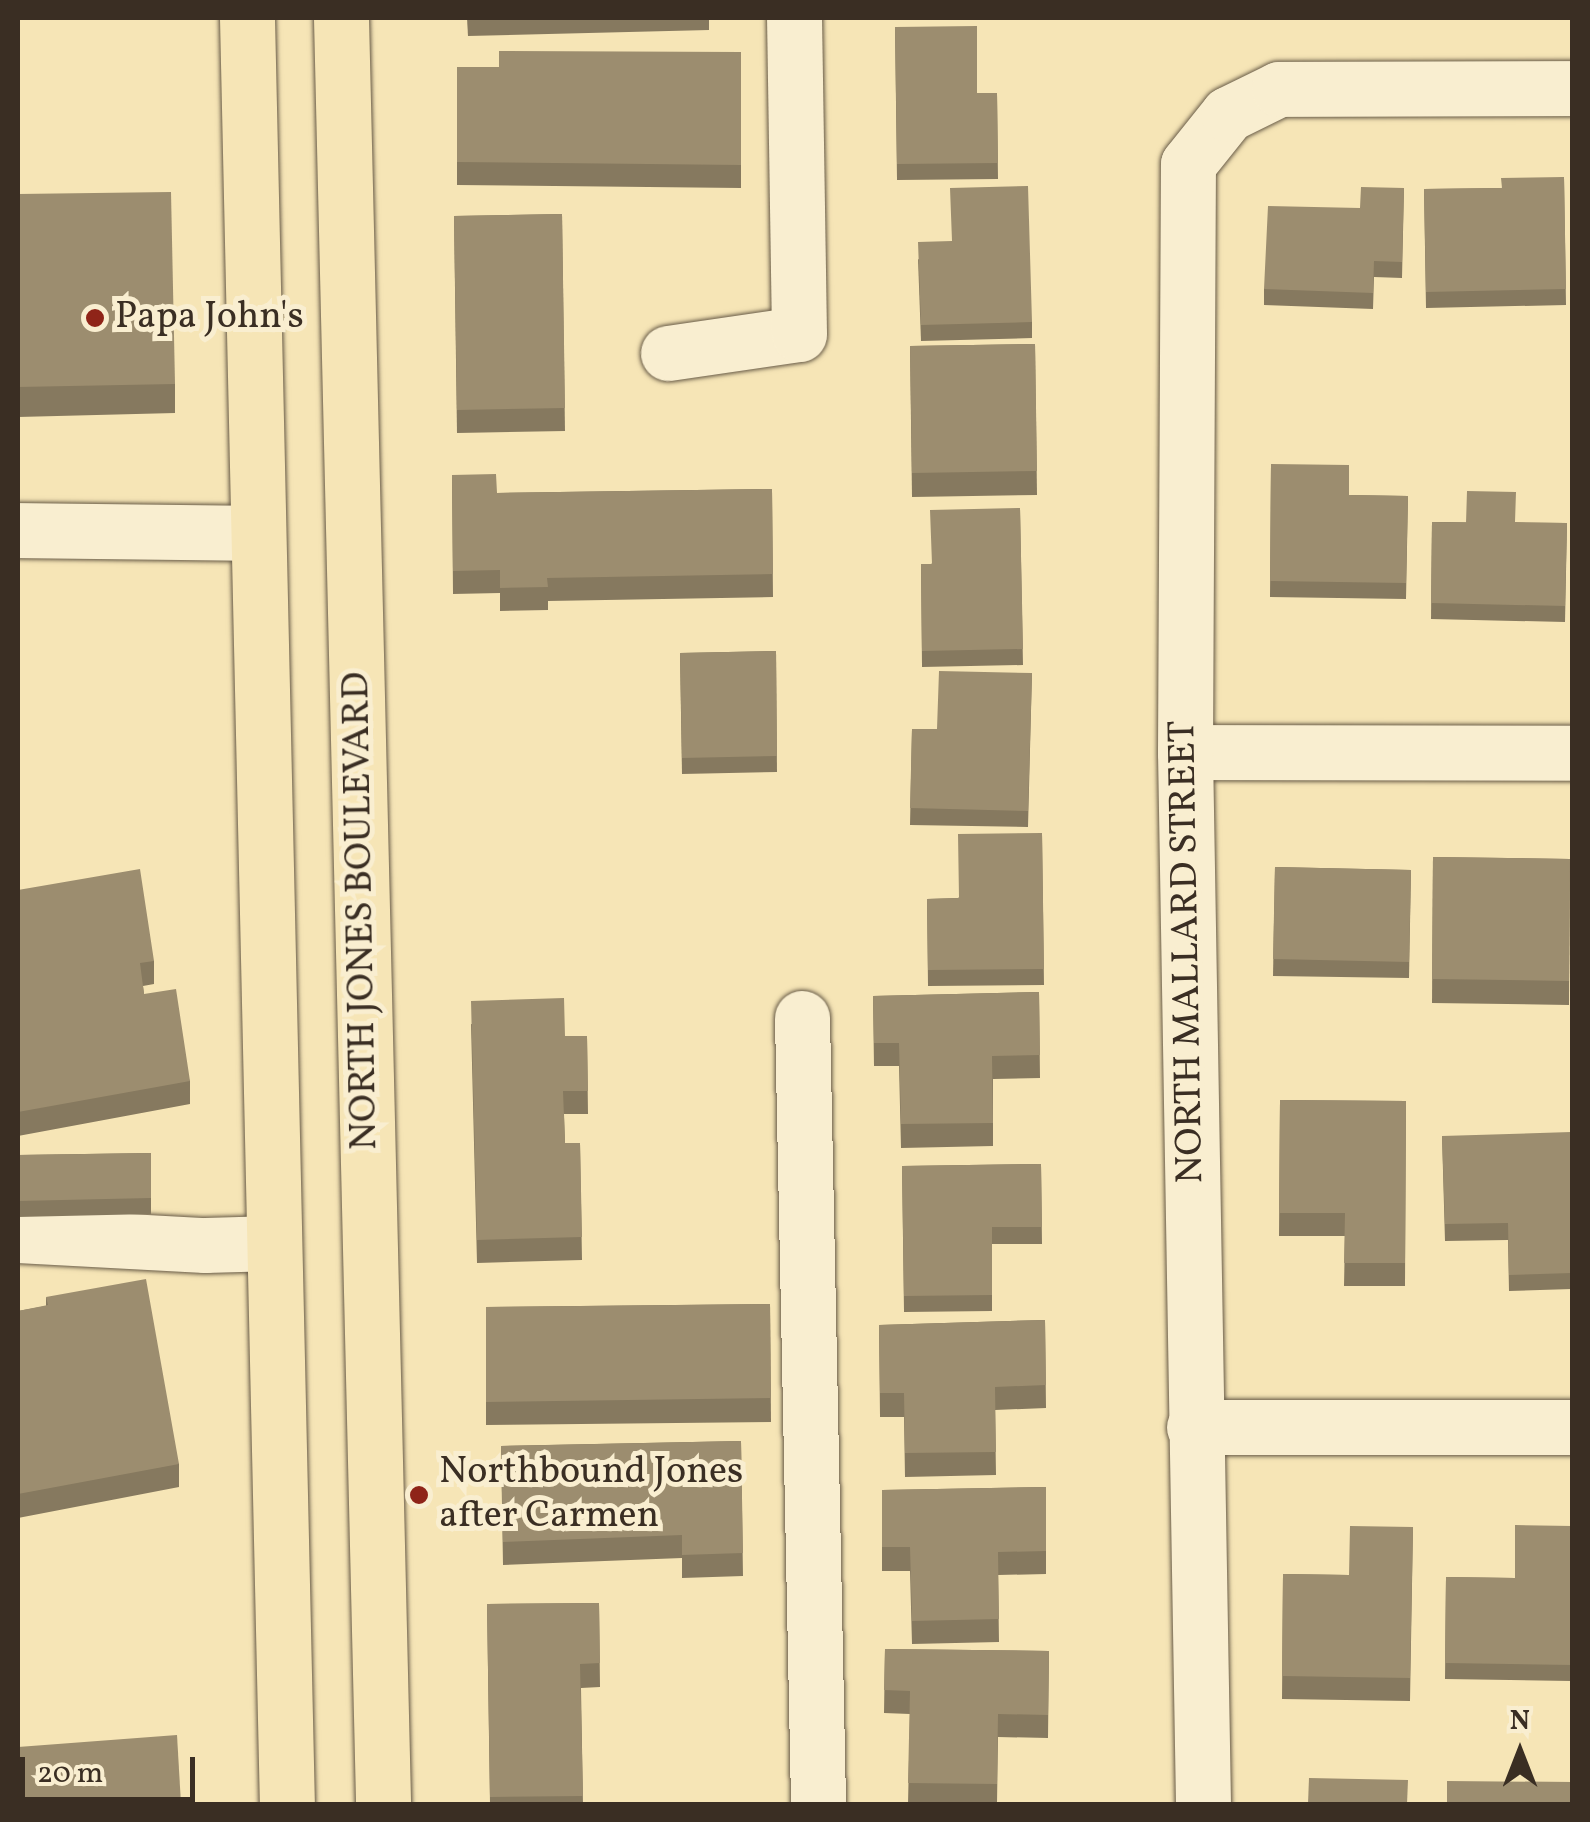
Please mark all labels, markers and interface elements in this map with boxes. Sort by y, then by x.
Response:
place label: Papa John's [115,295,304,341]
marker: Papa John's [84,307,106,329]
street label: NORTH JONES BOULEVARD [335,671,389,1151]
street label: NORTH MALLARD STREET [1161,720,1215,1184]
place label: Northbound Jones after Carmen [439,1450,743,1540]
marker: Northbound Jones after Carmen [408,1484,430,1506]
north arrow [1470,1702,1570,1802]
text: N [1510,1702,1530,1741]
scale bar [25,1737,200,1799]
text: 20 m [37,1753,103,1795]

